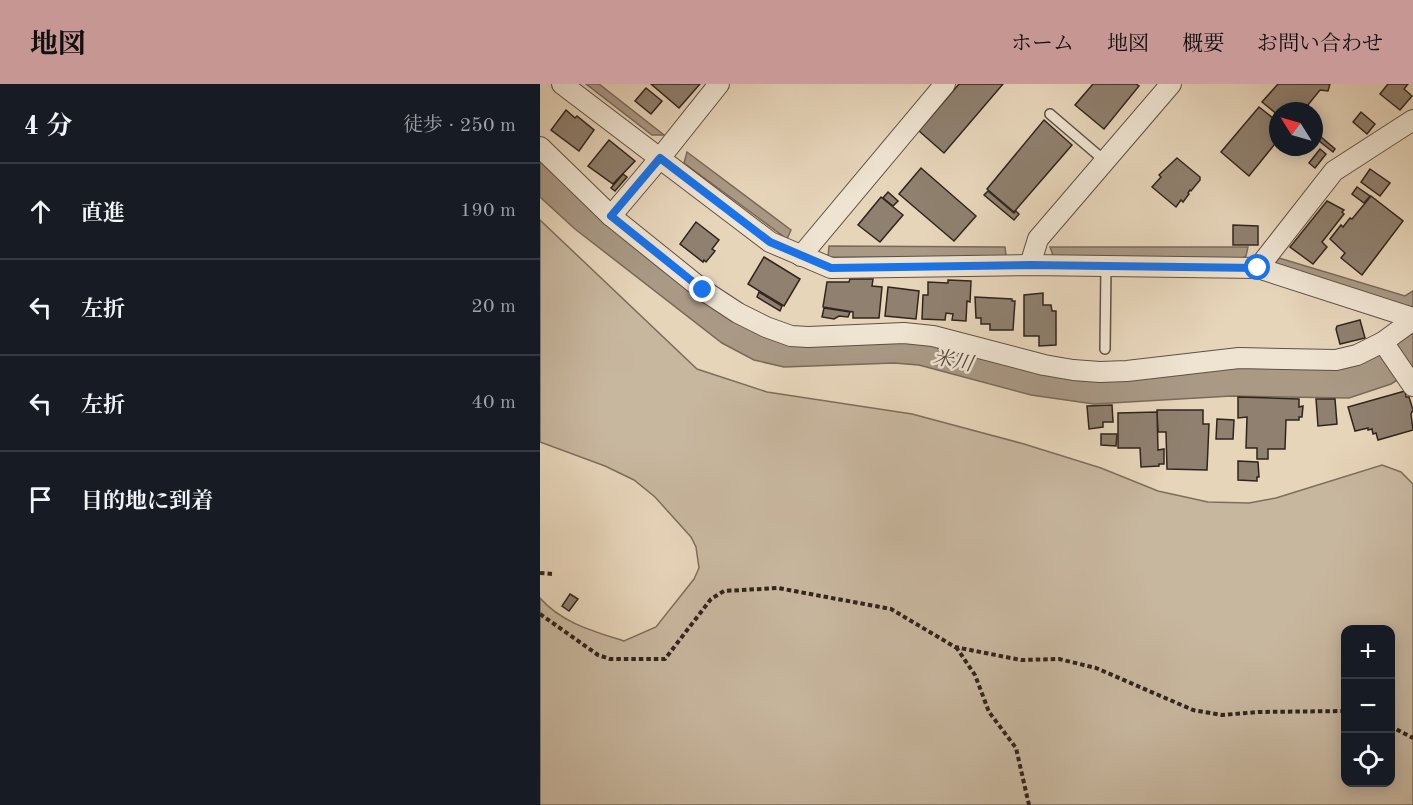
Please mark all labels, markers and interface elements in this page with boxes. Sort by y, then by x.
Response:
text: 地図 [30,32,86,60]
text: ホーム [1011,34,1074,55]
text: 地図 [1107,34,1149,55]
text: 概要 [1182,34,1224,55]
text: お問い合わせ [1257,34,1383,55]
north arrow [1269,102,1323,156]
text: 4 分 [24,114,72,140]
text: 徒歩 · 250 m [403,116,516,136]
icon: ahead [24,195,57,228]
text: 190 m [460,201,516,221]
text: 直進 [81,203,125,225]
route start [1244,254,1270,280]
route end [689,276,715,302]
icon: left [24,291,57,324]
text: 20 m [471,297,516,317]
text: 左折 [81,299,125,321]
water label: 米川 [931,346,977,376]
icon: left [24,387,57,420]
text: 40 m [471,393,516,413]
text: 左折 [81,395,125,417]
icon: arrive [24,483,57,516]
text: 目的地に到着 [81,491,213,513]
map controls [1341,625,1395,787]
button: + [1341,625,1395,679]
button: − [1341,679,1395,733]
button: locate [1341,733,1395,787]

